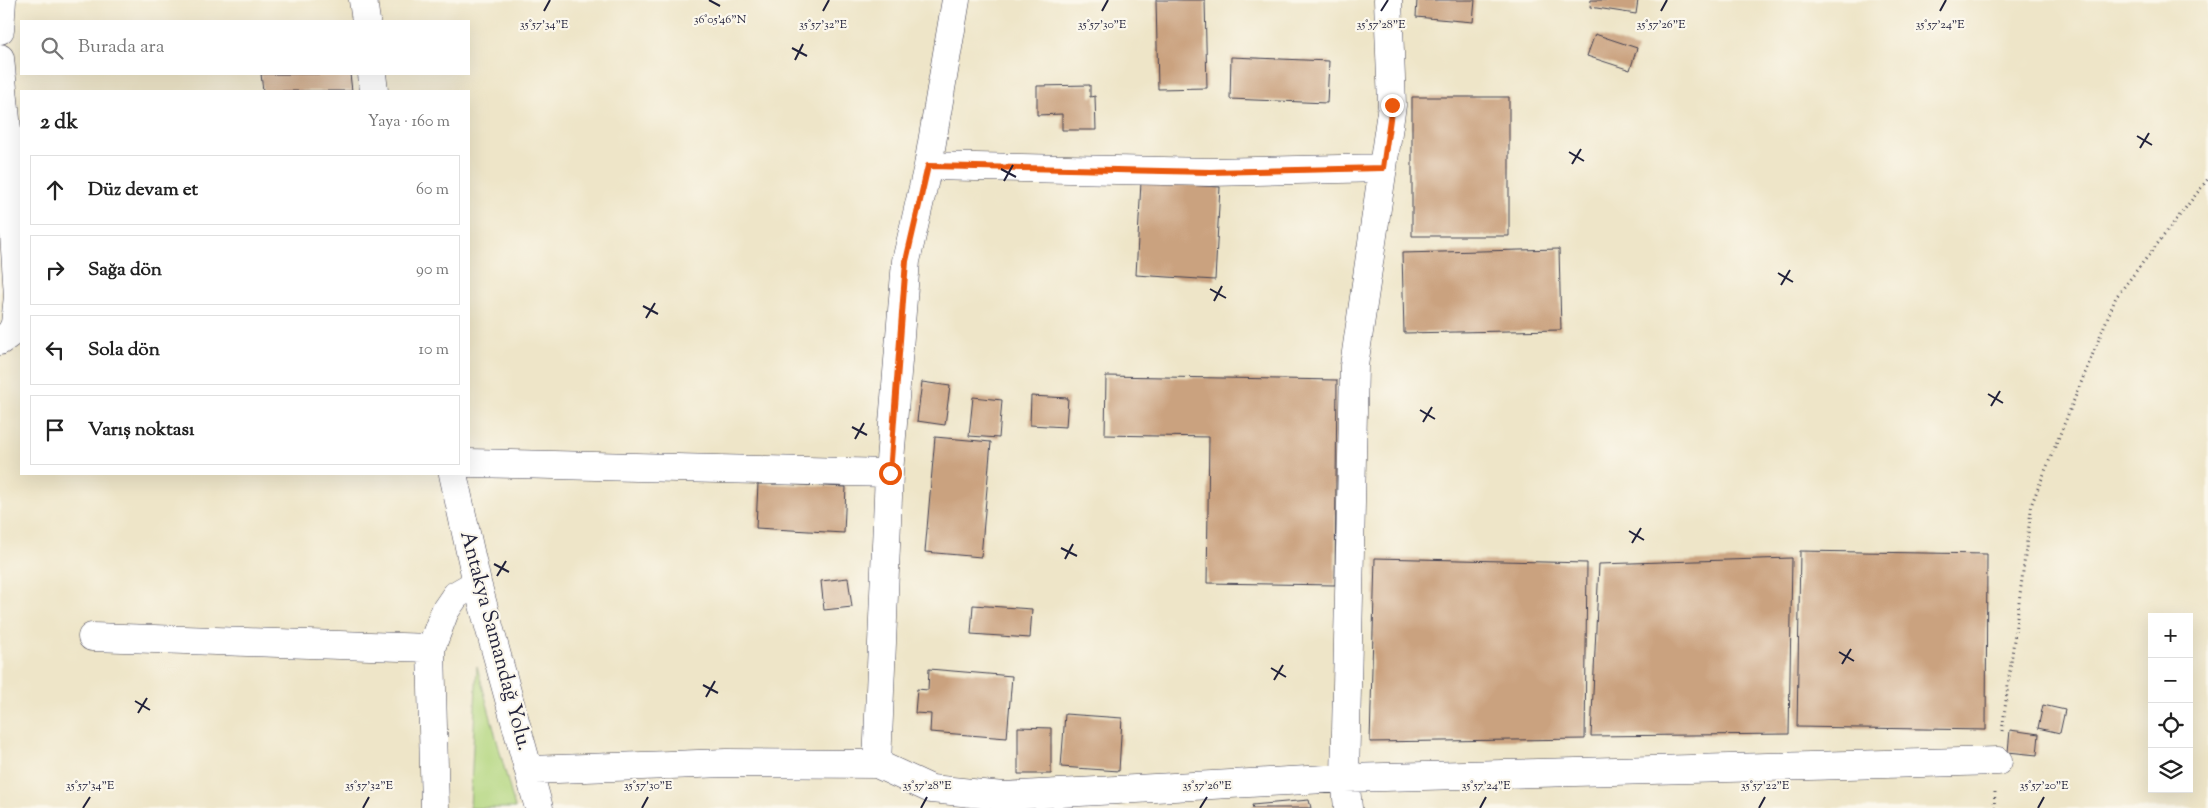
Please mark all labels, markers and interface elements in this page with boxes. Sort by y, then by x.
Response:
text: 36°05'46"N [694,11,747,29]
text: 35°57'34"E [520,16,569,34]
text: 35°57'32"E [799,16,848,34]
text: 35°57'30"E [1078,16,1127,34]
text: 35°57'28"E [1356,16,1406,34]
text: 35°57'26"E [1636,16,1686,34]
text: 35°57'24"E [1915,16,1965,34]
search box [20,20,470,75]
icon: search [38,34,66,62]
text: Burada ara [78,34,164,61]
route end [1381,94,1404,117]
text: 2 dk [40,108,78,138]
text: Yaya · 160 m [368,111,450,134]
icon: ahead [41,176,69,204]
text: Düz devam et [88,177,198,204]
text: 60 m [416,179,449,202]
icon: right [41,256,69,284]
text: Sağa dön [88,257,162,284]
text: 90 m [416,259,449,282]
icon: left [41,336,69,364]
text: Sola dön [88,337,160,364]
text: 10 m [419,339,449,362]
icon: arrive [41,416,69,444]
text: Varış noktası [88,417,194,444]
route start [879,462,902,485]
street label: Antakya Samandağ Yolu. [451,528,539,754]
map controls [2148,613,2193,793]
button: + [2148,613,2193,658]
button: − [2148,658,2193,703]
button: locate [2148,703,2193,748]
button: layers [2148,748,2193,793]
text: 35°57'34"E [66,777,115,795]
text: 35°57'32"E [345,777,394,795]
text: 35°57'30"E [624,777,673,795]
text: 35°57'28"E [902,777,952,795]
text: 35°57'26"E [1182,777,1232,795]
text: 35°57'24"E [1461,777,1511,795]
text: 35°57'22"E [1741,777,1790,795]
text: 35°57'20"E [2019,777,2069,795]

